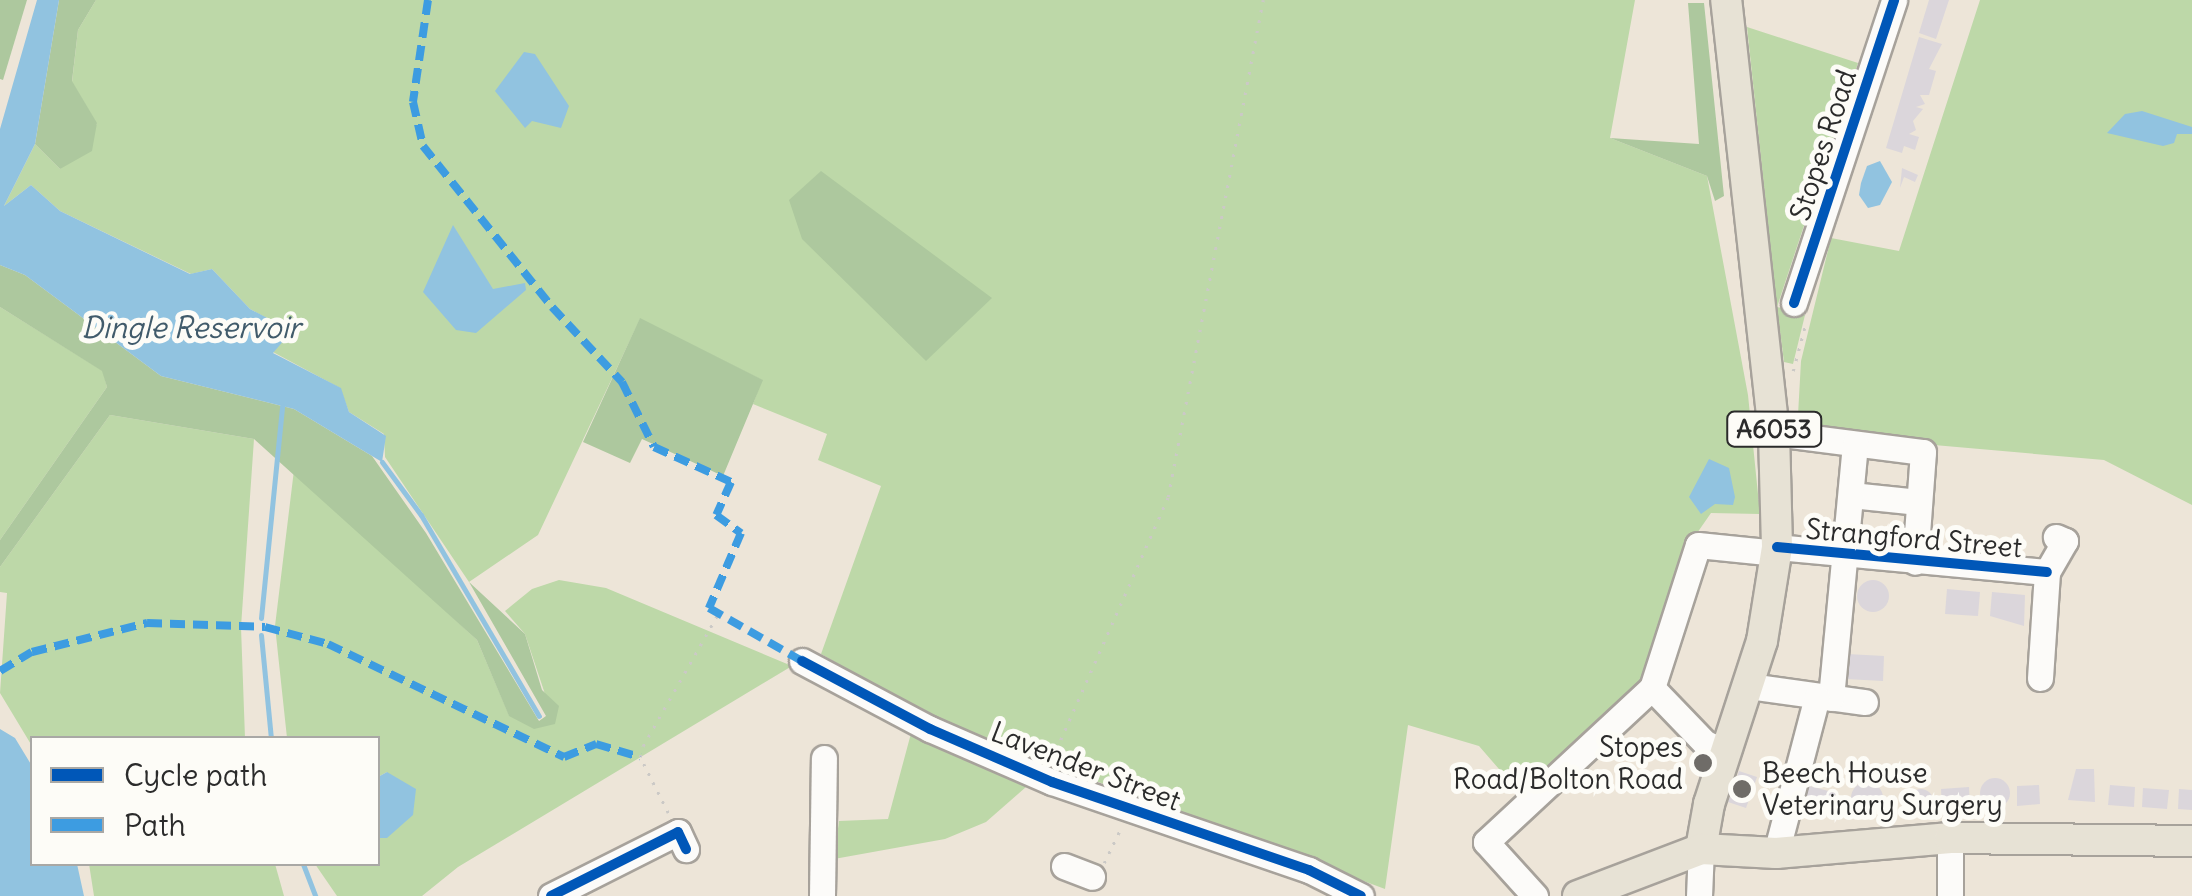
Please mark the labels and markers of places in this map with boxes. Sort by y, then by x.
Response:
place label: Stopes Road/Bolton Road [1453,730,1683,796]
marker: Stopes Road/Bolton Road [1692,752,1714,774]
place label: Beech House Veterinary Surgery [1762,756,2003,822]
marker: Beech House Veterinary Surgery [1731,778,1753,800]

